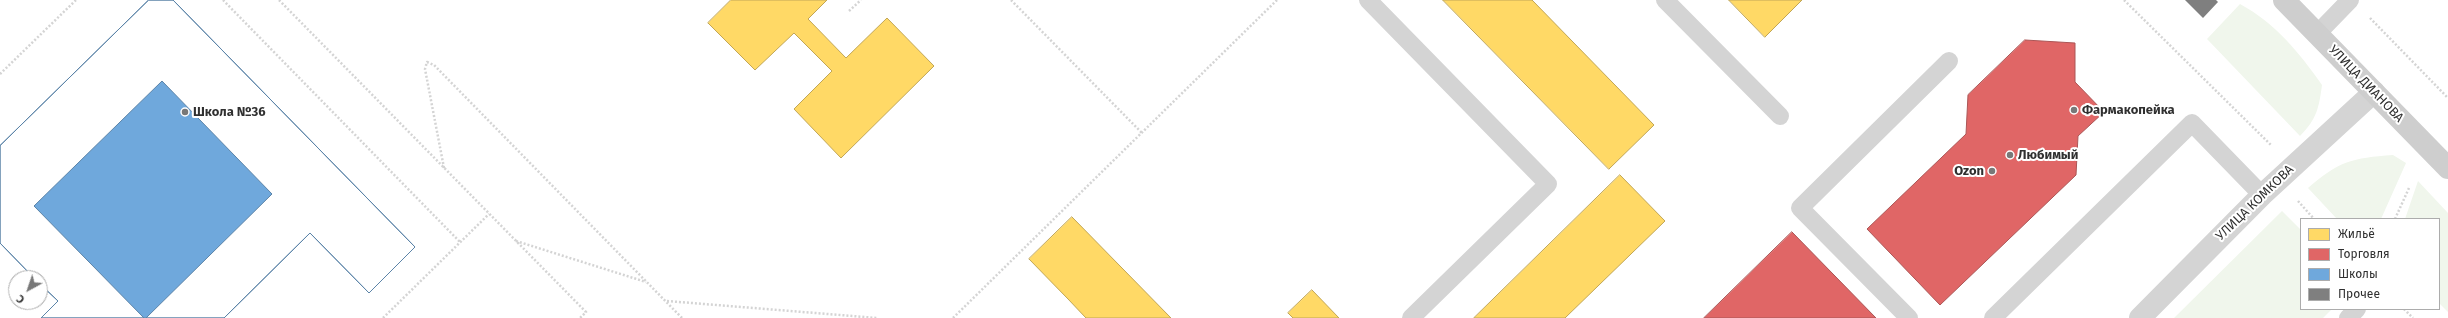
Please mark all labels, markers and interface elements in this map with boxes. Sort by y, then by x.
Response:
street label: УЛИЦА ДИАНОВА [2325,42,2407,126]
place label: Фармакопейка [2082,102,2175,118]
place label: Школа №36 [193,104,266,120]
marker: Фармакопейка [2069,105,2079,115]
marker: Школа №36 [180,107,190,117]
place label: Любимый [2018,147,2078,163]
marker: Любимый [2005,150,2015,160]
street label: УЛИЦА КОМКОВА [2213,162,2297,244]
place label: Ozon [1954,163,1984,179]
marker: Ozon [1987,166,1997,176]
legend [2300,218,2440,310]
text: Жильё [2338,227,2375,241]
text: Торговля [2338,247,2390,261]
text: Школы [2338,267,2378,281]
north arrow [8,270,48,310]
text: Прочее [2338,287,2380,301]
text: С [14,292,27,306]

